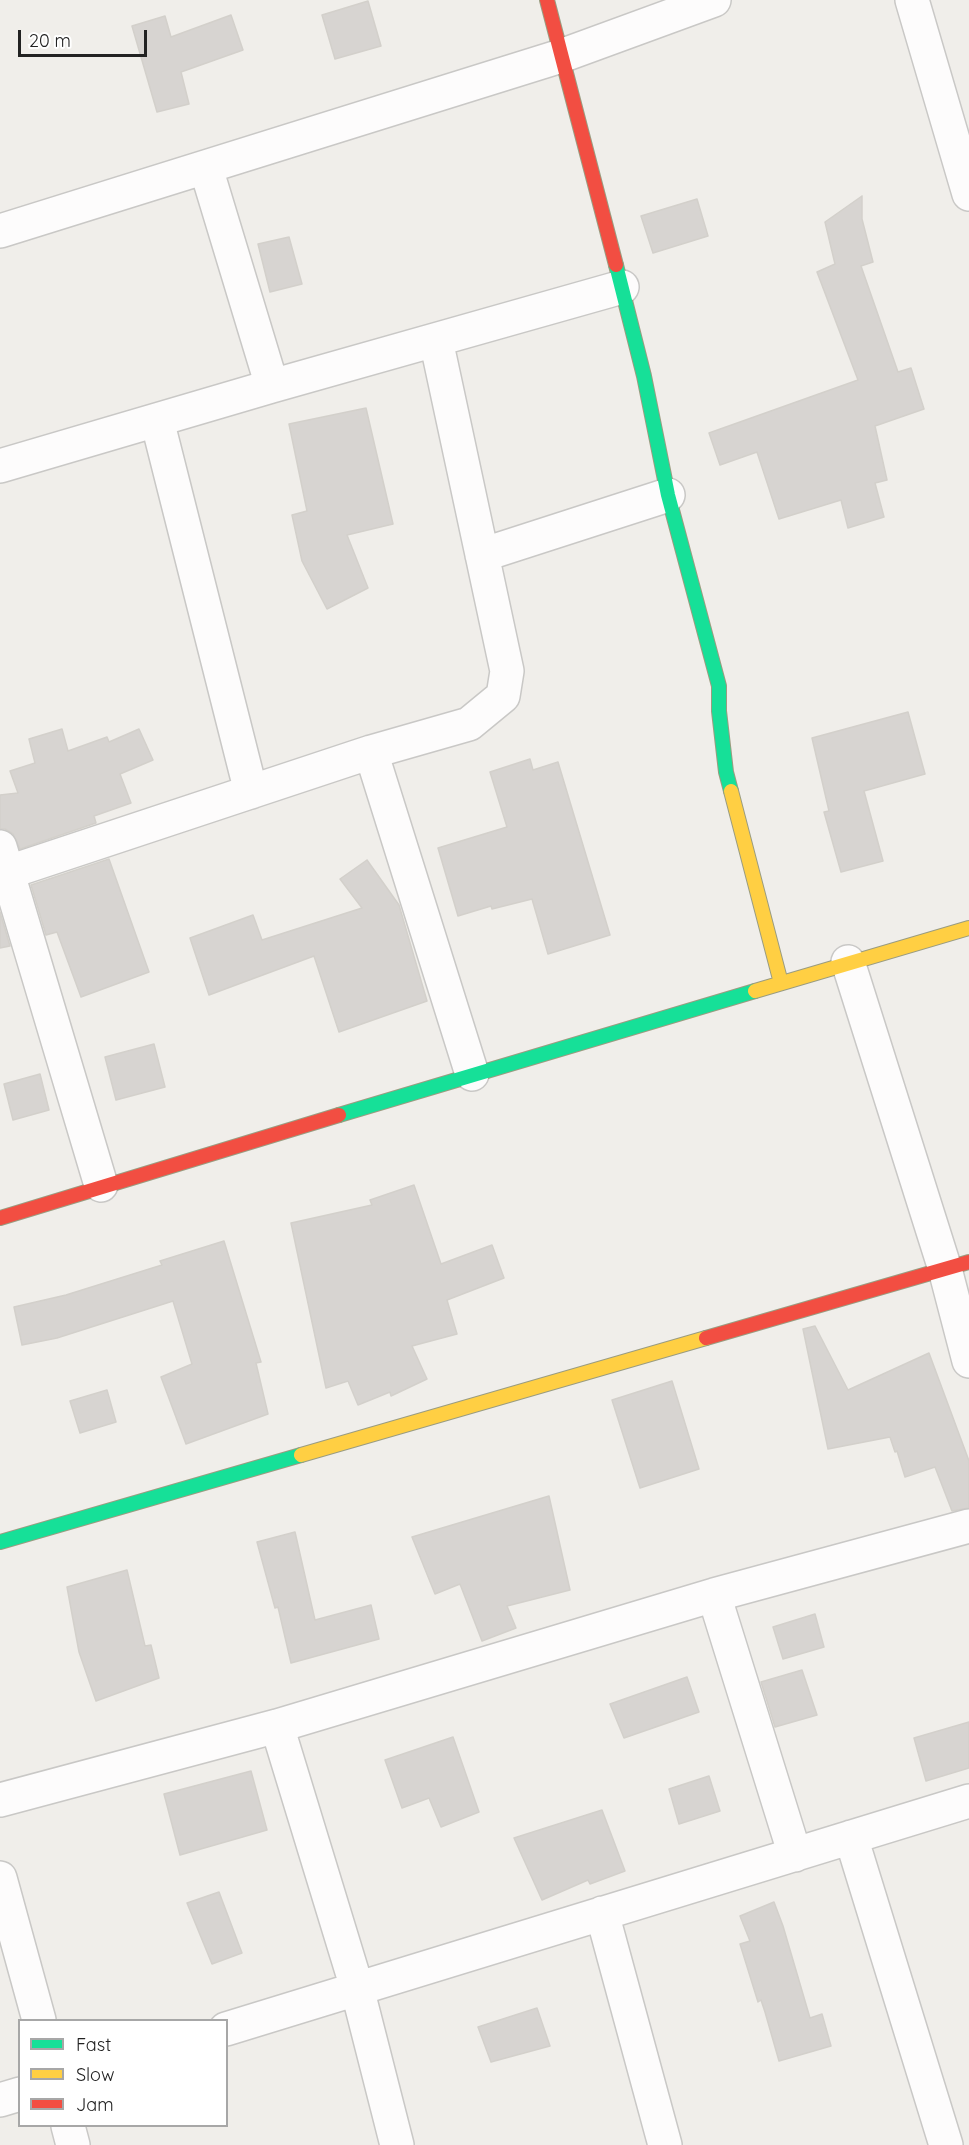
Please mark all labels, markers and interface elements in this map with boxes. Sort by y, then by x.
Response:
scale bar [21,18,150,56]
text: 20 m [29,29,71,52]
legend [18,2019,228,2127]
text: Fast [76,2033,111,2056]
text: Slow [76,2063,114,2086]
text: Jam [76,2093,114,2116]

